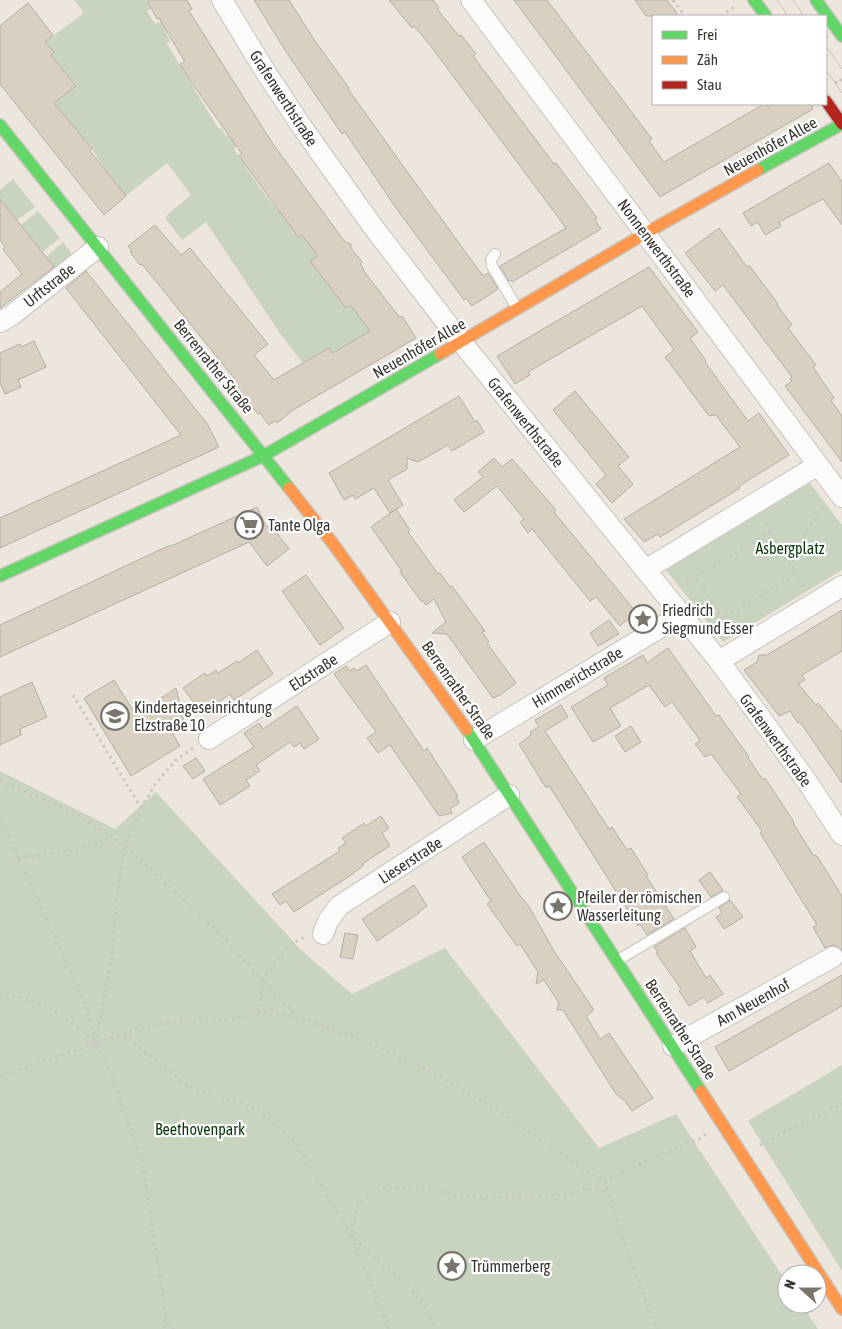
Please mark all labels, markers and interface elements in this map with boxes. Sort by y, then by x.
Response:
legend [652,15,827,105]
text: Frei [697,26,717,43]
street label: Grafenwerthstraße [246,47,322,149]
text: Zäh [697,51,718,68]
text: Stau [697,76,722,93]
street label: Neuenhöfer Allee [720,113,820,179]
street label: Nonnenwerthstraße [614,195,700,301]
street label: Urftstraße [20,259,78,311]
street label: Neuenhöfer Allee [369,314,469,382]
street label: Berrenrather Straße [171,315,257,417]
street label: Grafenwerthstraße [484,374,568,470]
supermarket icon: Tante Olga [234,510,264,540]
place label: Tante Olga [268,516,330,535]
park label: Asbergplatz [755,539,825,558]
place label: Friedrich Siegmund Esser [662,601,754,638]
place icon: Friedrich Siegmund Esser [628,604,658,634]
street label: Berrenrather Straße [418,637,500,743]
street label: Himmerichstraße [529,643,625,711]
street label: Elzstraße [286,650,340,694]
street label: Grafenwerthstraße [736,690,816,790]
place label: Kindertageseinrichtung Elzstraße 10 [134,698,272,734]
school or university icon: Kindertageseinrichtung Elzstraße 10 [100,701,130,731]
street label: Lieserstraße [375,833,445,887]
place label: Pfeiler der römischen Wasserleitung [577,888,702,925]
place icon: Pfeiler der römischen Wasserleitung [543,891,573,921]
street label: Am Neuenhof [713,974,793,1029]
street label: Berrenrather Straße [642,976,720,1082]
park label: Beethovenpark [155,1120,245,1139]
place icon: Trümmerberg [437,1251,467,1281]
place label: Trümmerberg [471,1257,551,1276]
north arrow [777,1264,827,1314]
text: N [781,1278,799,1291]

